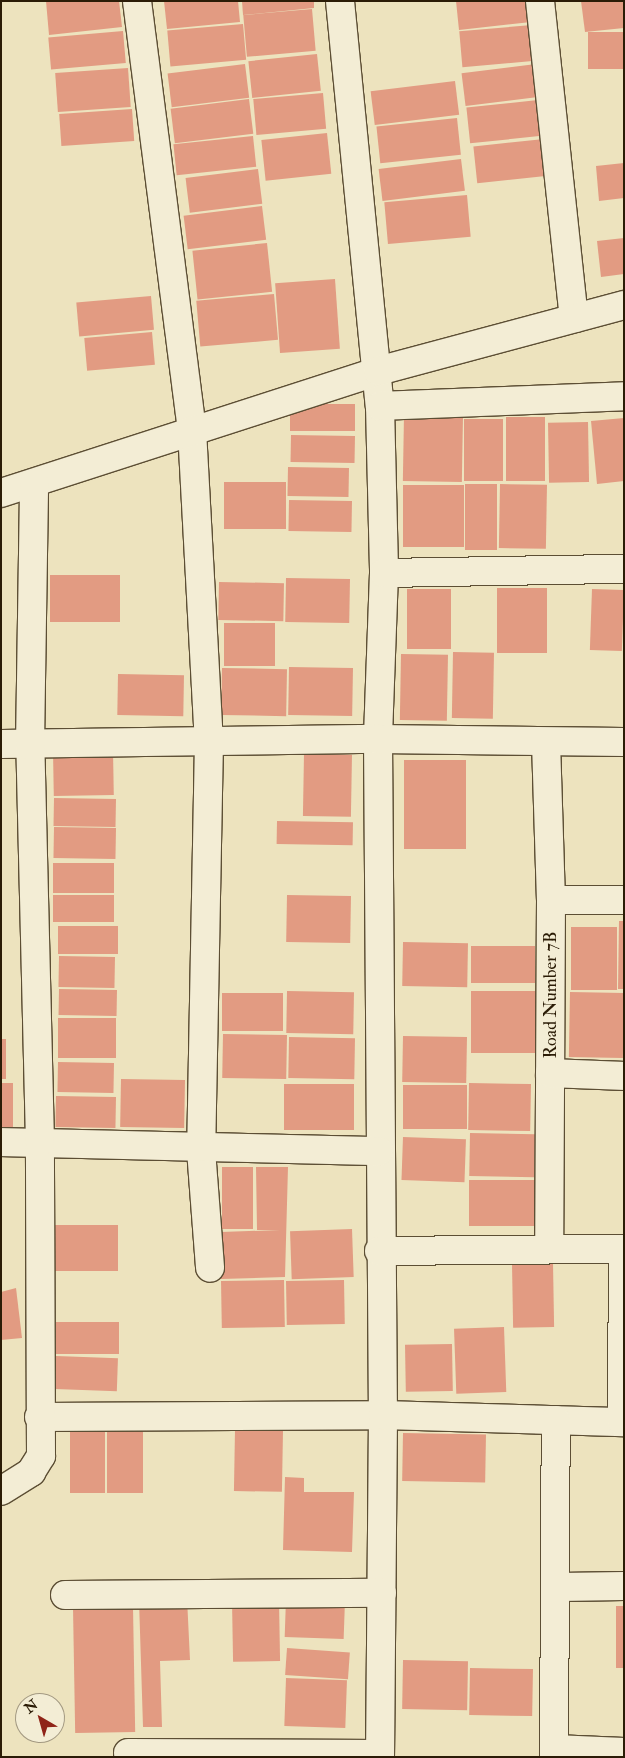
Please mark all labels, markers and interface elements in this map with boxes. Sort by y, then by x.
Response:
street label: Road Number 7B [540,931,562,1059]
north arrow [15,1693,65,1743]
text: N [21,1696,41,1717]

